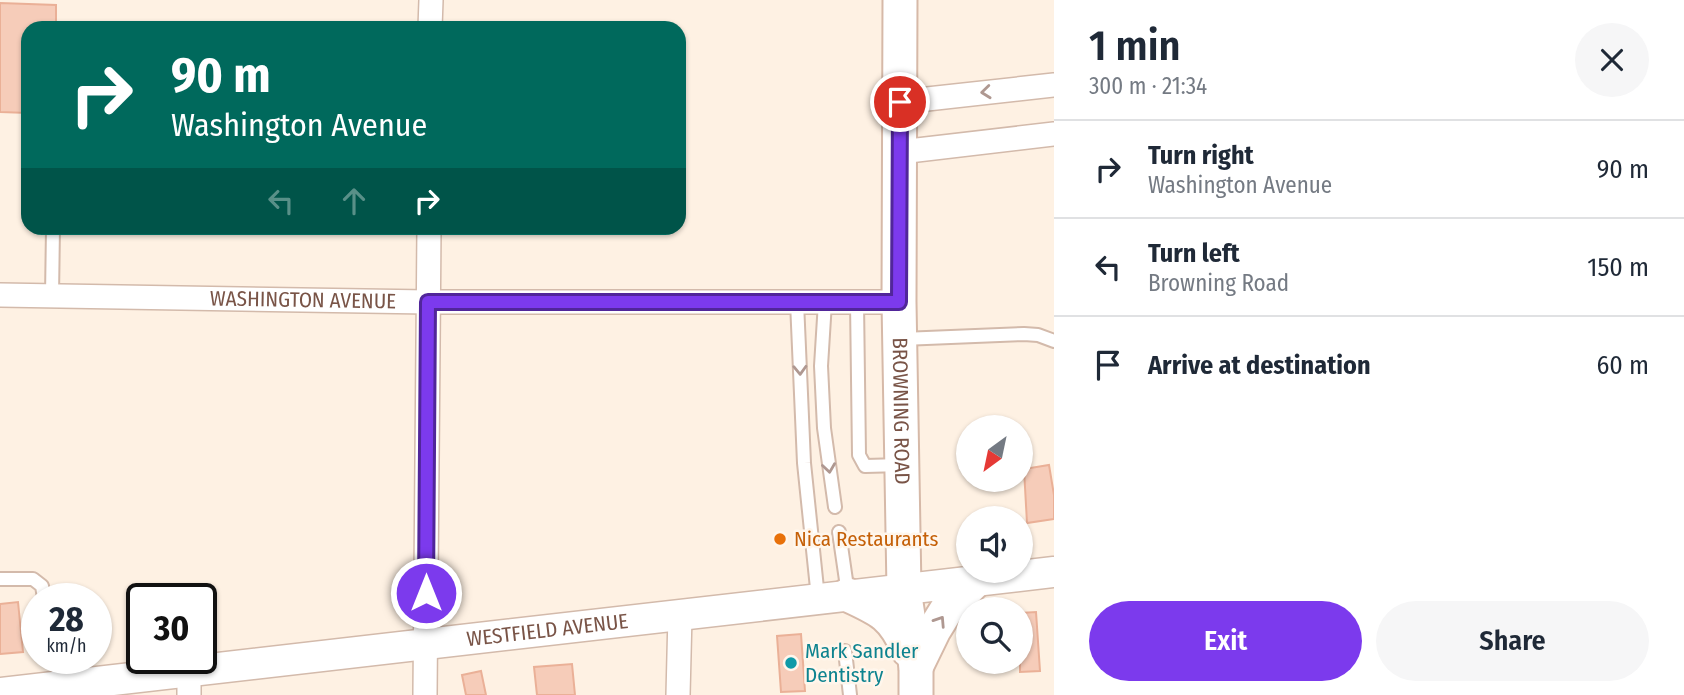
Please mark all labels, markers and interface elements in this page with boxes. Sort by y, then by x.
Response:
text: 1 min [1089,21,1180,71]
button: close [1575,23,1649,97]
text: 90 m [171,46,271,105]
icon: right [56,49,147,140]
pin [870,72,930,132]
text: 300 m · 21:34 [1089,72,1207,100]
icon: arrive [881,83,919,121]
one-way arrow [980,85,992,100]
text: Washington Avenue [171,106,427,144]
text: Turn right [1148,140,1254,171]
icon: right [1089,150,1127,188]
text: 90 m [1597,154,1649,185]
text: Washington Avenue [1148,171,1332,199]
icon: left [262,182,300,220]
icon: ahead [335,182,373,220]
icon: right [408,182,446,220]
text: Turn left [1148,238,1240,269]
icon: left [1089,248,1127,286]
text: 150 m [1587,252,1649,283]
text: Browning Road [1148,269,1289,297]
street label: WASHINGTON AVENUE [210,285,396,314]
street label: BROWNING ROAD [887,337,915,485]
icon: arrive [1089,346,1127,384]
text: Arrive at destination [1148,350,1371,381]
text: 60 m [1596,350,1649,381]
one-way arrow [793,365,808,376]
north arrow [956,415,1032,492]
map controls [956,415,1033,674]
one-way arrow [822,462,837,474]
button: sound [956,506,1033,583]
place label: Nica Restaurants [794,526,938,552]
marker: Nica Restaurants [772,531,788,547]
position arrow [389,556,463,630]
speed limit sign: 30 [126,583,217,674]
button: search [956,597,1033,674]
text: 28 [49,598,84,640]
button: Exit [1089,601,1362,681]
button: Share [1376,601,1649,681]
street label: WESTFIELD AVENUE [465,608,630,652]
one-way arrow [932,616,944,629]
text: km/h [46,635,87,657]
place label: Mark Sandler Dentistry [805,638,919,688]
marker: Mark Sandler Dentistry [783,655,799,671]

